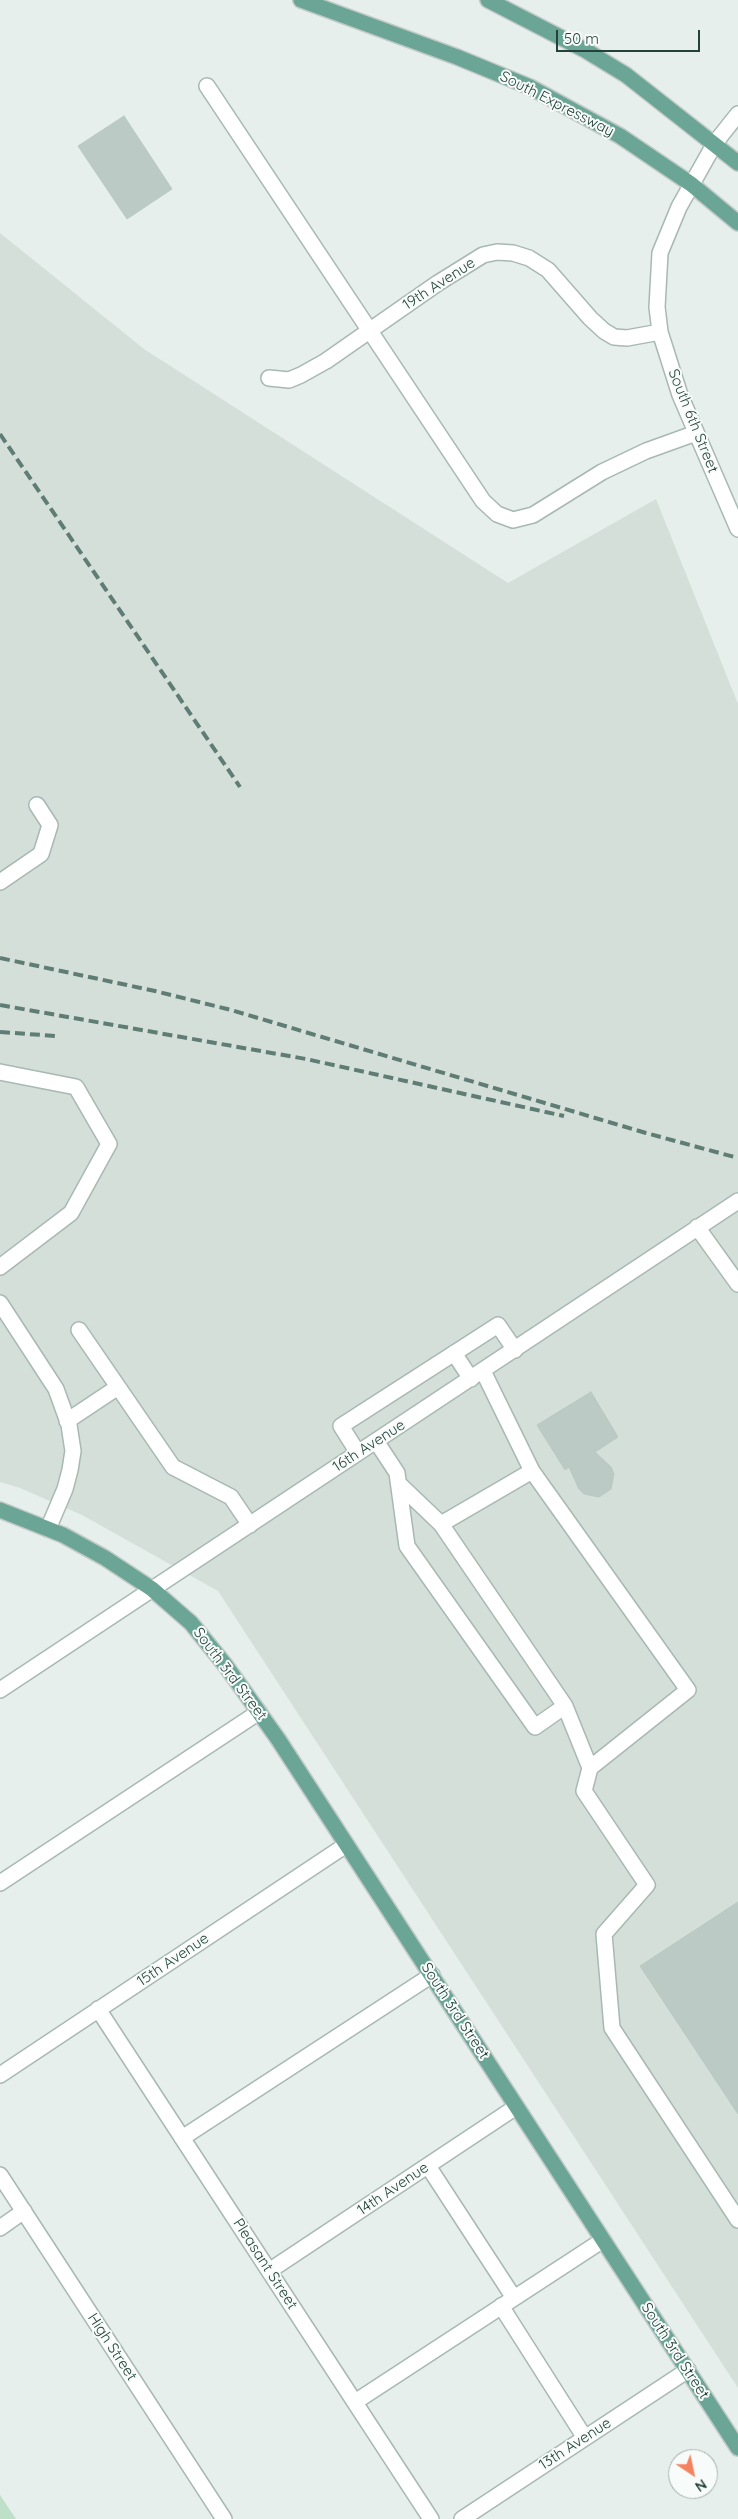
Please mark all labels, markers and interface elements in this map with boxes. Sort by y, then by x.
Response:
scale bar [558,20,702,52]
text: 50 m [564,29,599,48]
street label: South Expressway [497,67,617,141]
street label: 19th Avenue [399,254,479,314]
street label: South 6th Street [664,366,722,476]
street label: 16th Avenue [329,1416,409,1476]
street label: South 3rd Street [189,1624,271,1724]
street label: 15th Avenue [134,1929,212,1991]
street label: South 3rd Street [417,1959,493,2063]
street label: 14th Avenue [354,2159,432,2219]
street label: Pleasant Street [229,2215,301,2313]
street label: South 3rd Street [637,2299,713,2403]
street label: High Street [83,2310,141,2384]
street label: 13th Avenue [536,2414,614,2474]
north arrow [668,2449,718,2499]
text: N [692,2475,710,2496]

